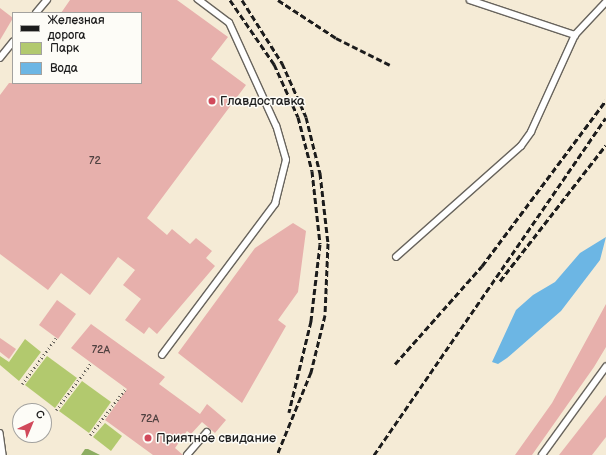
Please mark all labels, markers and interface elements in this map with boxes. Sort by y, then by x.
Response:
legend [12,12,142,84]
text: Железная дорога [48,13,105,43]
text: Парк [50,41,79,56]
text: Вода [50,61,78,76]
place label: Главдоставка [220,93,305,109]
marker: Главдоставка [207,96,217,106]
house number: 72 [89,154,101,168]
house number: 72А [92,343,110,357]
north arrow [12,403,52,443]
text: С [33,407,47,422]
house number: 72А [141,412,159,426]
place label: Приятное свидание [156,430,276,446]
marker: Приятное свидание [143,433,153,443]

